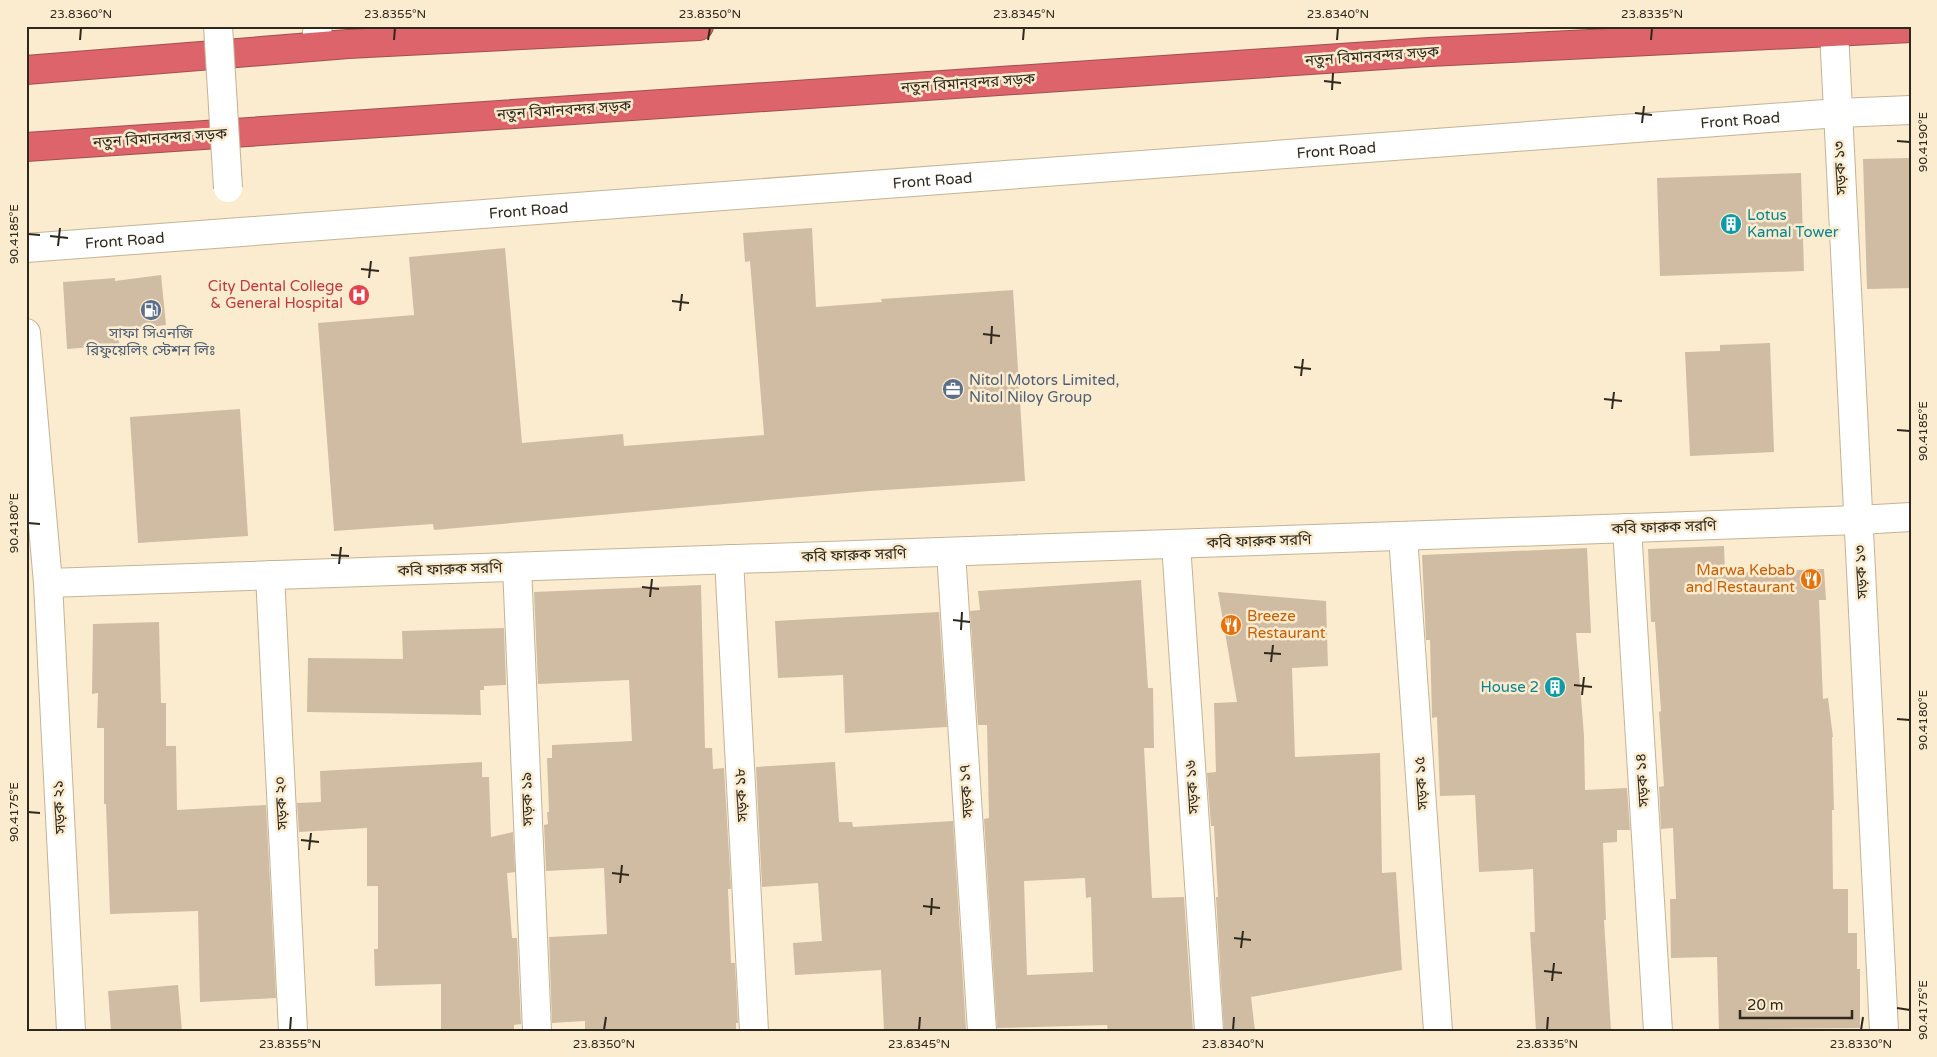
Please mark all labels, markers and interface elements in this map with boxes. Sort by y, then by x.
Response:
text: 23.8360°N [50,7,112,21]
text: 23.8355°N [364,7,426,21]
text: 23.8350°N [679,7,741,21]
text: 23.8345°N [993,7,1055,21]
text: 23.8340°N [1307,7,1369,21]
text: 23.8335°N [1621,7,1683,21]
street label: নতুন বিমানবন্দর সড়ক [1303,42,1441,70]
street label: নতুন বিমানবন্দর সড়ক [899,69,1037,97]
street label: নতুন বিমানবন্দর সড়ক [495,96,633,124]
street label: Front Road [1700,108,1781,132]
text: 90.4190°E [1916,112,1930,172]
street label: নতুন বিমানবন্দর সড়ক [91,124,229,152]
street label: Front Road [1296,138,1377,162]
street label: সড়ক ১৩ [1830,141,1850,196]
street label: Front Road [892,169,973,192]
street label: Front Road [488,199,569,222]
text: 90.4185°E [7,204,21,264]
place label: Lotus Kamal Tower [1747,206,1839,241]
building icon: Lotus Kamal Tower [1719,212,1743,236]
street label: Front Road [84,229,165,253]
place label: City Dental College & General Hospital [208,277,343,312]
hospital icon: City Dental College & General Hospital [347,283,371,307]
fuel station icon: সাফা সিএনজি রিফুয়েলিং স্টেশন লিঃ [139,298,163,322]
place label: সাফা সিএনজি রিফুয়েলিং স্টেশন লিঃ [85,324,216,359]
place label: Nitol Motors Limited, Nitol Niloy Group [969,371,1119,406]
office icon: Nitol Motors Limited, Nitol Niloy Group [941,377,965,401]
text: 90.4185°E [1916,401,1930,461]
text: 90.4180°E [7,493,21,553]
street label: কবি ফারুক সরণি [1610,516,1717,538]
street label: কবি ফারুক সরণি [1205,530,1312,552]
street label: কবি ফারুক সরণি [800,544,907,566]
street label: সড়ক ১৩ [1851,545,1871,600]
street label: কবি ফারুক সরণি [396,558,503,580]
place label: Marwa Kebab and Restaurant [1686,561,1795,596]
restaurant icon: Marwa Kebab and Restaurant [1799,567,1823,591]
place label: Breeze Restaurant [1247,607,1326,642]
restaurant icon: Breeze Restaurant [1219,613,1243,637]
building icon: House 2 [1543,675,1567,699]
place label: House 2 [1481,678,1539,696]
text: 90.4180°E [1916,690,1930,750]
street label: সড়ক ১৪ [1631,753,1653,808]
street label: সড়ক ১৫ [1410,755,1432,811]
street label: সড়ক ১৬ [1181,759,1203,815]
street label: সড়ক ১৭ [955,763,977,819]
street label: সড়ক ১৮ [731,768,751,823]
street label: সড়ক ১৯ [517,772,537,827]
street label: সড়ক ২০ [271,776,291,831]
street label: সড়ক ২১ [49,780,69,835]
text: 90.4175°E [7,782,21,842]
text: 90.4175°E [1916,980,1930,1040]
scale bar [1740,987,1852,1019]
text: 20 m [1747,996,1784,1014]
text: 23.8355°N [259,1037,321,1051]
text: 23.8350°N [573,1037,635,1051]
text: 23.8345°N [888,1037,950,1051]
text: 23.8340°N [1202,1037,1264,1051]
text: 23.8335°N [1516,1037,1578,1051]
text: 23.8330°N [1830,1037,1892,1051]

